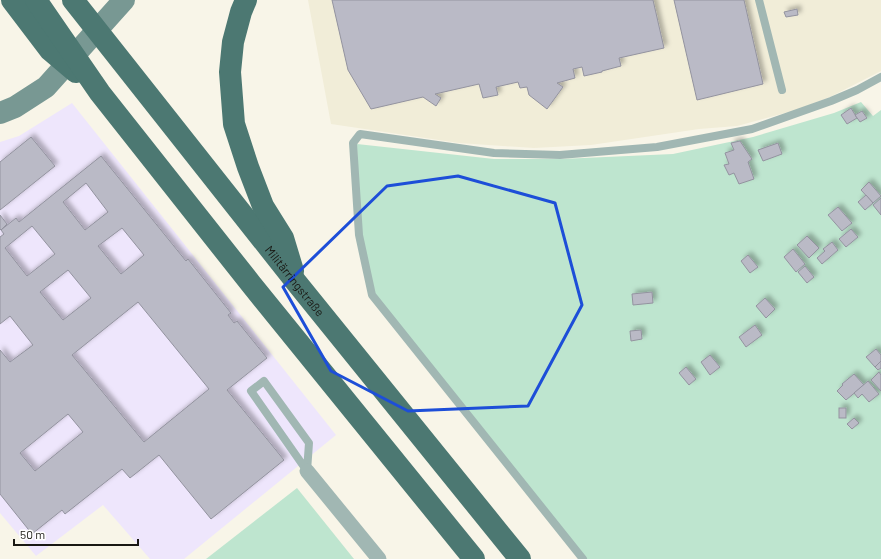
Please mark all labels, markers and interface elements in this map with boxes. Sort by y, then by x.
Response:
street label: Militärringstraße [263,243,328,319]
scale bar [14,521,138,547]
text: 50 m [20,527,45,541]

